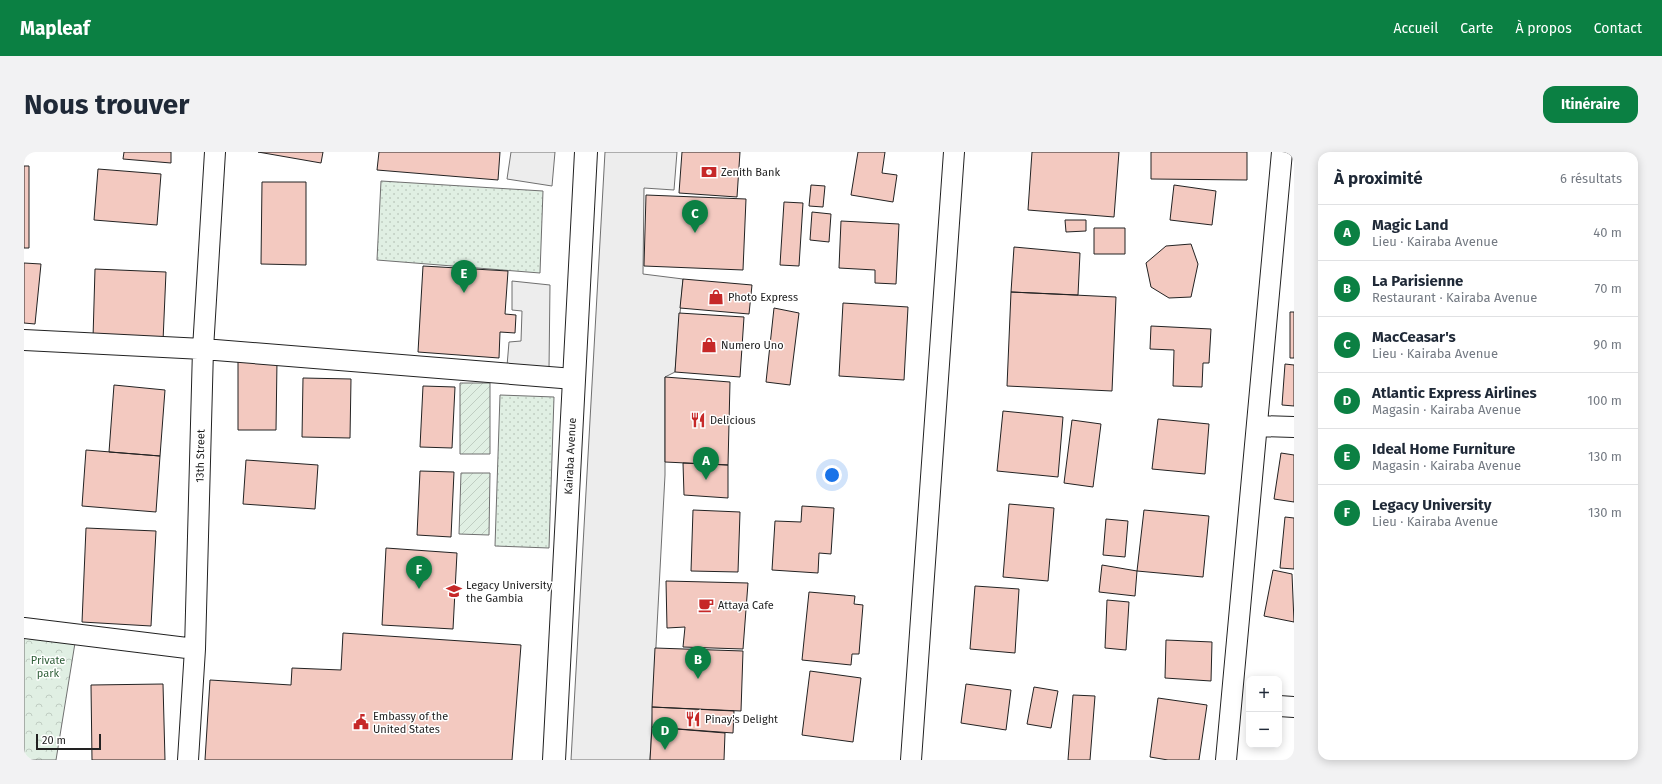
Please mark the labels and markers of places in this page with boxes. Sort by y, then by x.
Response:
bank icon: Zenith Bank [700,163,718,181]
place label: Zenith Bank [721,166,780,179]
pin: C [682,200,708,233]
pin: E [451,260,477,293]
shop icon: Photo Express [707,288,725,306]
place label: Photo Express [728,291,798,304]
shop icon: Numero Uno [700,336,718,354]
place label: Numero Uno [721,339,784,352]
restaurant icon: Delicious [689,411,707,429]
place label: Delicious [710,414,756,427]
pin: A [693,447,719,480]
pin: F [406,556,432,589]
place label: Legacy University the Gambia [466,579,553,605]
school or university icon: Legacy University the Gambia [445,582,463,600]
cafe icon: Attaya Cafe [697,596,715,614]
place label: Attaya Cafe [718,599,774,612]
pin: B [685,646,711,679]
place label: Embassy of the United States [373,710,448,736]
restaurant icon: Pinay's Delight [684,710,702,728]
public building icon: Embassy of the United States [352,713,370,731]
place label: Pinay's Delight [705,713,778,726]
pin: D [652,717,678,750]

